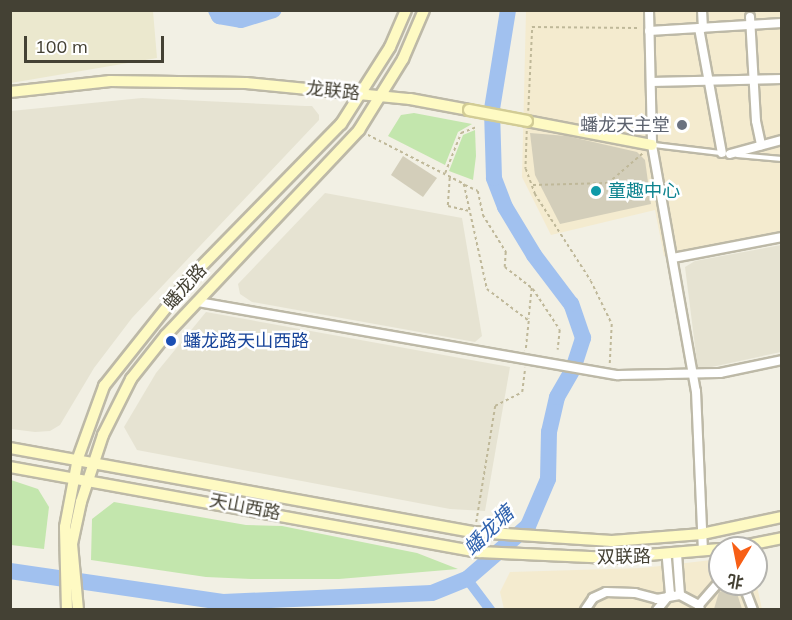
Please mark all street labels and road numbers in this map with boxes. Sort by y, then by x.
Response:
street label: 龙联路 [305,77,361,105]
street label: 蟠龙路 [159,260,211,314]
street label: 天山西路 [208,490,282,524]
street label: 双联路 [597,546,651,568]

